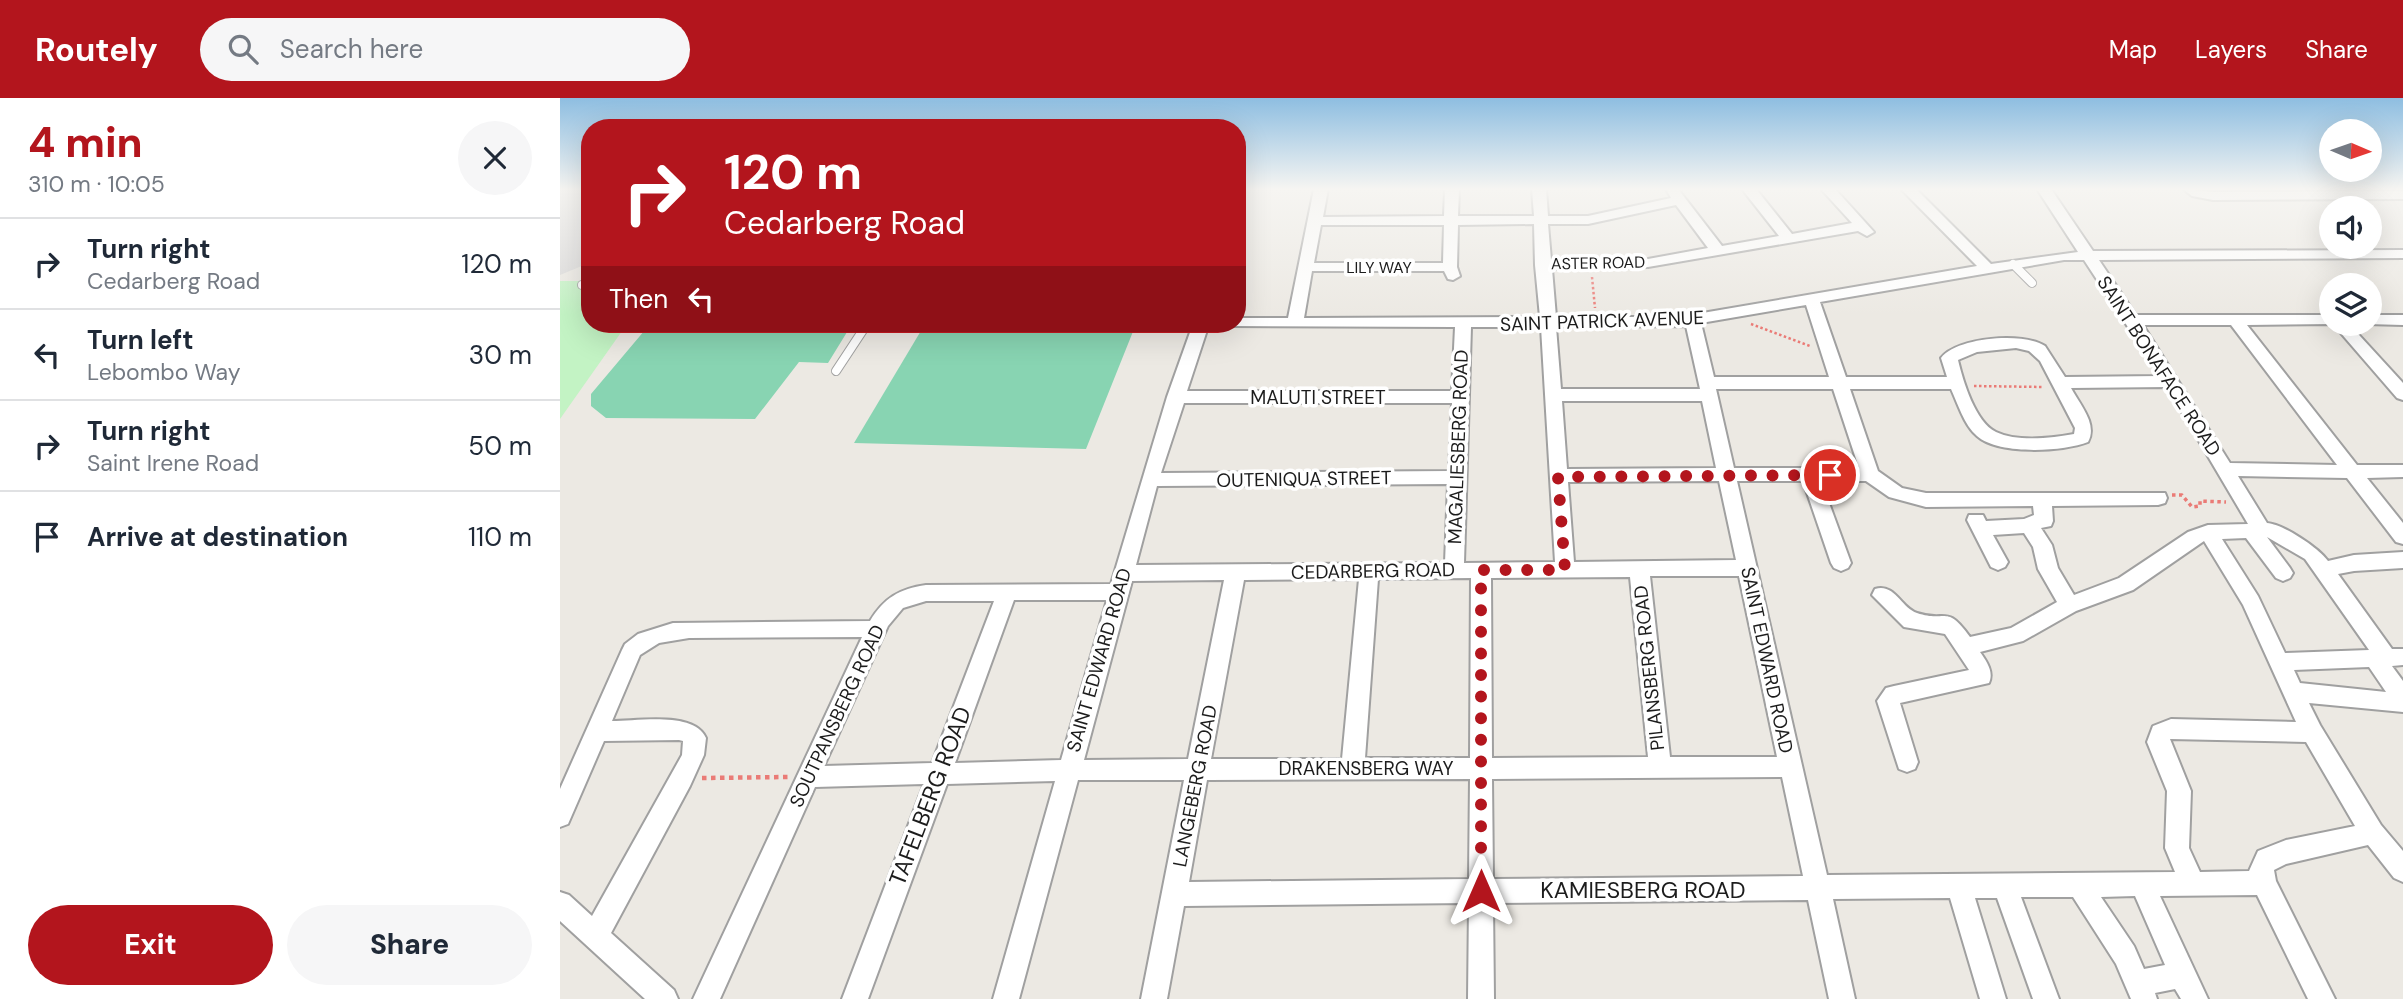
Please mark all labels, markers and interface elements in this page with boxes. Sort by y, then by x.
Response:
search box [200,18,690,81]
text: Routely [35,28,158,71]
icon: search [224,30,262,68]
text: Search here [280,32,423,66]
text: Map [2109,34,2157,65]
text: Layers [2195,34,2267,65]
text: Share [2305,34,2368,65]
text: 4 min [28,115,143,170]
north arrow [2319,119,2382,182]
map controls [2319,119,2382,336]
button: close [458,121,532,195]
text: 120 m [724,140,862,204]
icon: right [609,147,700,238]
text: 310 m · 10:05 [28,169,165,199]
button: sound [2319,196,2382,259]
text: Cedarberg Road [724,202,965,244]
text: Turn right [87,232,211,266]
icon: right [28,245,66,283]
text: 120 m [461,247,532,281]
street label: ASTER ROAD [1551,252,1645,274]
street label: LILY WAY [1346,257,1412,278]
text: Cedarberg Road [87,266,260,296]
street label: SAINT BONAFACE ROAD [2091,271,2227,461]
button: layers [2319,273,2382,336]
icon: left [682,280,720,318]
text: Then [609,282,668,316]
street label: SAINT PATRICK AVENUE [1500,305,1704,337]
text: Turn left [87,323,194,357]
icon: left [28,336,66,374]
text: 30 m [469,338,532,372]
street label: MAGALIESBERG ROAD [1442,349,1474,545]
text: Lebombo Way [87,357,240,387]
street label: MALUTI STREET [1250,385,1386,410]
text: Turn right [87,414,211,448]
icon: right [28,427,66,465]
text: 50 m [468,429,532,463]
pin [1800,445,1860,505]
text: Saint Irene Road [87,448,259,478]
icon: arrive [1811,456,1849,494]
street label: OUTENIQUA STREET [1216,465,1392,493]
icon: arrive [28,518,66,556]
text: Arrive at destination [87,520,348,554]
text: 110 m [468,520,532,554]
street label: CEDARBERG ROAD [1291,557,1455,585]
street label: SAINT EDWARD ROAD [1735,564,1799,756]
street label: SAINT EDWARD ROAD [1061,565,1137,755]
street label: PILANSBERG ROAD [1628,584,1670,752]
street label: SOUTPANSBERG ROAD [784,621,890,811]
street label: TAFELBERG ROAD [882,702,978,890]
street label: LANGEBERG ROAD [1167,703,1223,869]
street label: DRAKENSBERG WAY [1278,756,1454,781]
position arrow [1444,854,1518,928]
street label: KAMIESBERG ROAD [1540,875,1746,905]
button: Exit [28,905,273,985]
button: Share [287,905,532,985]

